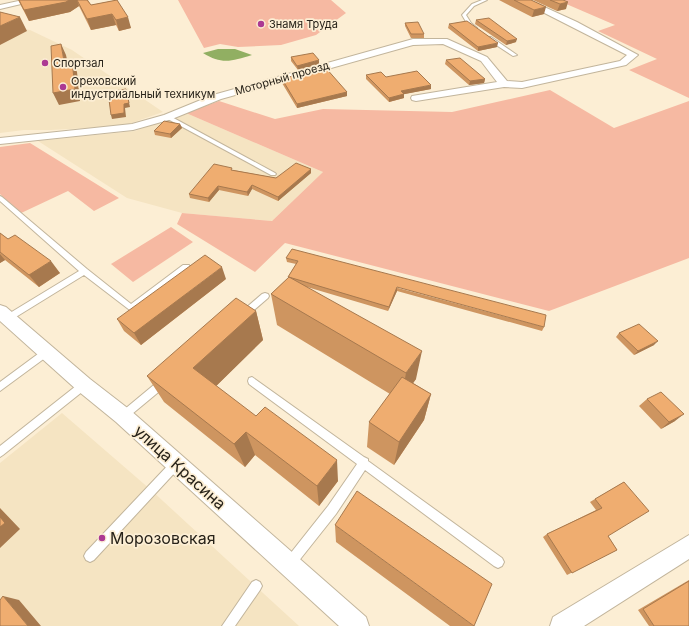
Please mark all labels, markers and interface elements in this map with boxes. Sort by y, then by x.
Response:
place label: Знамя Труда [269,17,338,31]
marker: Знамя Труда [256,19,266,29]
place label: Спортзал [53,56,104,70]
marker: Спортзал [40,58,50,68]
street label: Моторный проезд [233,58,331,98]
place label: Ореховский индустриальный техникум [71,74,215,101]
marker: Ореховский индустриальный техникум [58,82,68,92]
street label: улица Красина [130,421,230,513]
place label: Морозовская [110,528,216,548]
marker: Морозовская [97,533,107,543]

